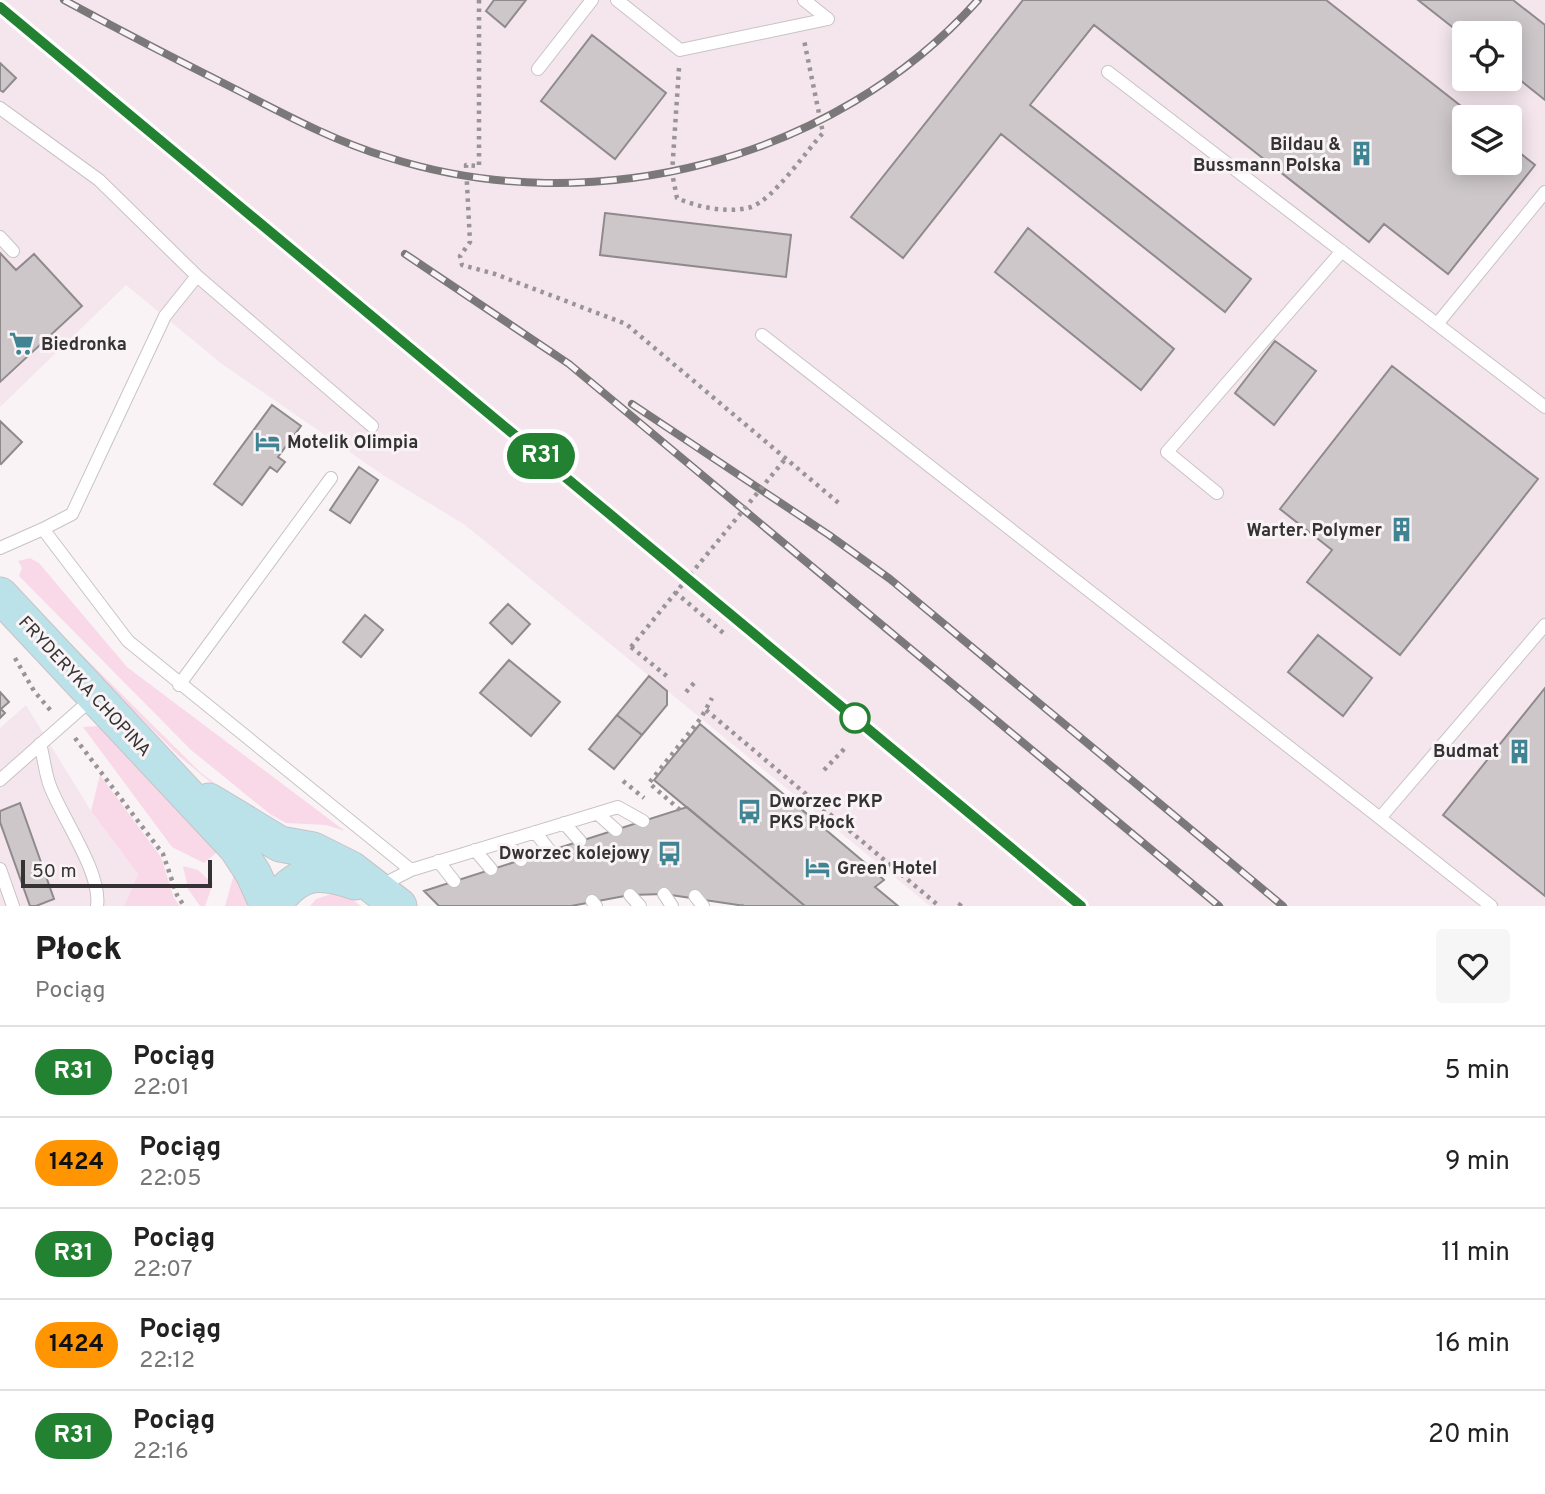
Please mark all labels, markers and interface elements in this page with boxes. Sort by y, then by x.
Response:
map controls [1452,21,1522,175]
button: locate [1452,21,1522,91]
button: layers [1452,105,1522,175]
place label: Bildau & Bussmann Polska [1193,134,1341,178]
building icon: Bildau & Bussmann Polska [1347,140,1375,168]
supermarket icon: Biedronka [7,330,35,358]
place label: Biedronka [41,334,127,357]
hotel icon: Motelik Olimpia [253,428,281,456]
place label: Motelik Olimpia [287,432,418,455]
line badge: R31 [501,433,581,479]
text: R31 [521,441,561,471]
building icon: Warter. Polymer [1388,516,1416,544]
place label: Warter. Polymer [1246,520,1382,543]
street label: FRYDERYKA CHOPINA [13,612,155,762]
unlabelled marker [840,703,870,733]
building icon: Budmat [1505,737,1533,765]
place label: Budmat [1433,741,1499,764]
place label: Dworzec PKP PKS Płock [769,791,883,835]
bus stop icon: Dworzec PKP PKS Płock [735,797,763,825]
bus stop icon: Dworzec kolejowy [656,839,684,867]
place label: Dworzec kolejowy [499,843,650,866]
hotel icon: Green Hotel [803,854,831,882]
scale bar [21,857,212,889]
place label: Green Hotel [837,858,937,881]
text: 50 m [32,860,77,884]
button: heart [1436,929,1510,1003]
text: Płock [35,930,122,972]
text: Pociąg [35,977,106,1006]
text: Pociąg [133,1041,215,1074]
text: 5 min [1444,1055,1510,1088]
text: R31 [53,1057,94,1087]
text: 22:01 [133,1074,190,1103]
text: Pociąg [139,1132,221,1165]
text: 9 min [1445,1146,1510,1179]
text: 1424 [49,1148,104,1178]
text: 22:05 [139,1165,202,1194]
text: Pociąg [133,1223,215,1256]
text: 11 min [1441,1237,1510,1270]
text: R31 [53,1239,94,1269]
text: 22:07 [133,1256,192,1285]
text: Pociąg [139,1314,221,1347]
text: 16 min [1435,1328,1510,1361]
text: 1424 [49,1330,104,1360]
text: 22:12 [139,1347,195,1376]
text: Pociąg [133,1405,215,1438]
text: 20 min [1428,1419,1510,1452]
text: R31 [53,1421,94,1451]
text: 22:16 [133,1438,189,1467]

